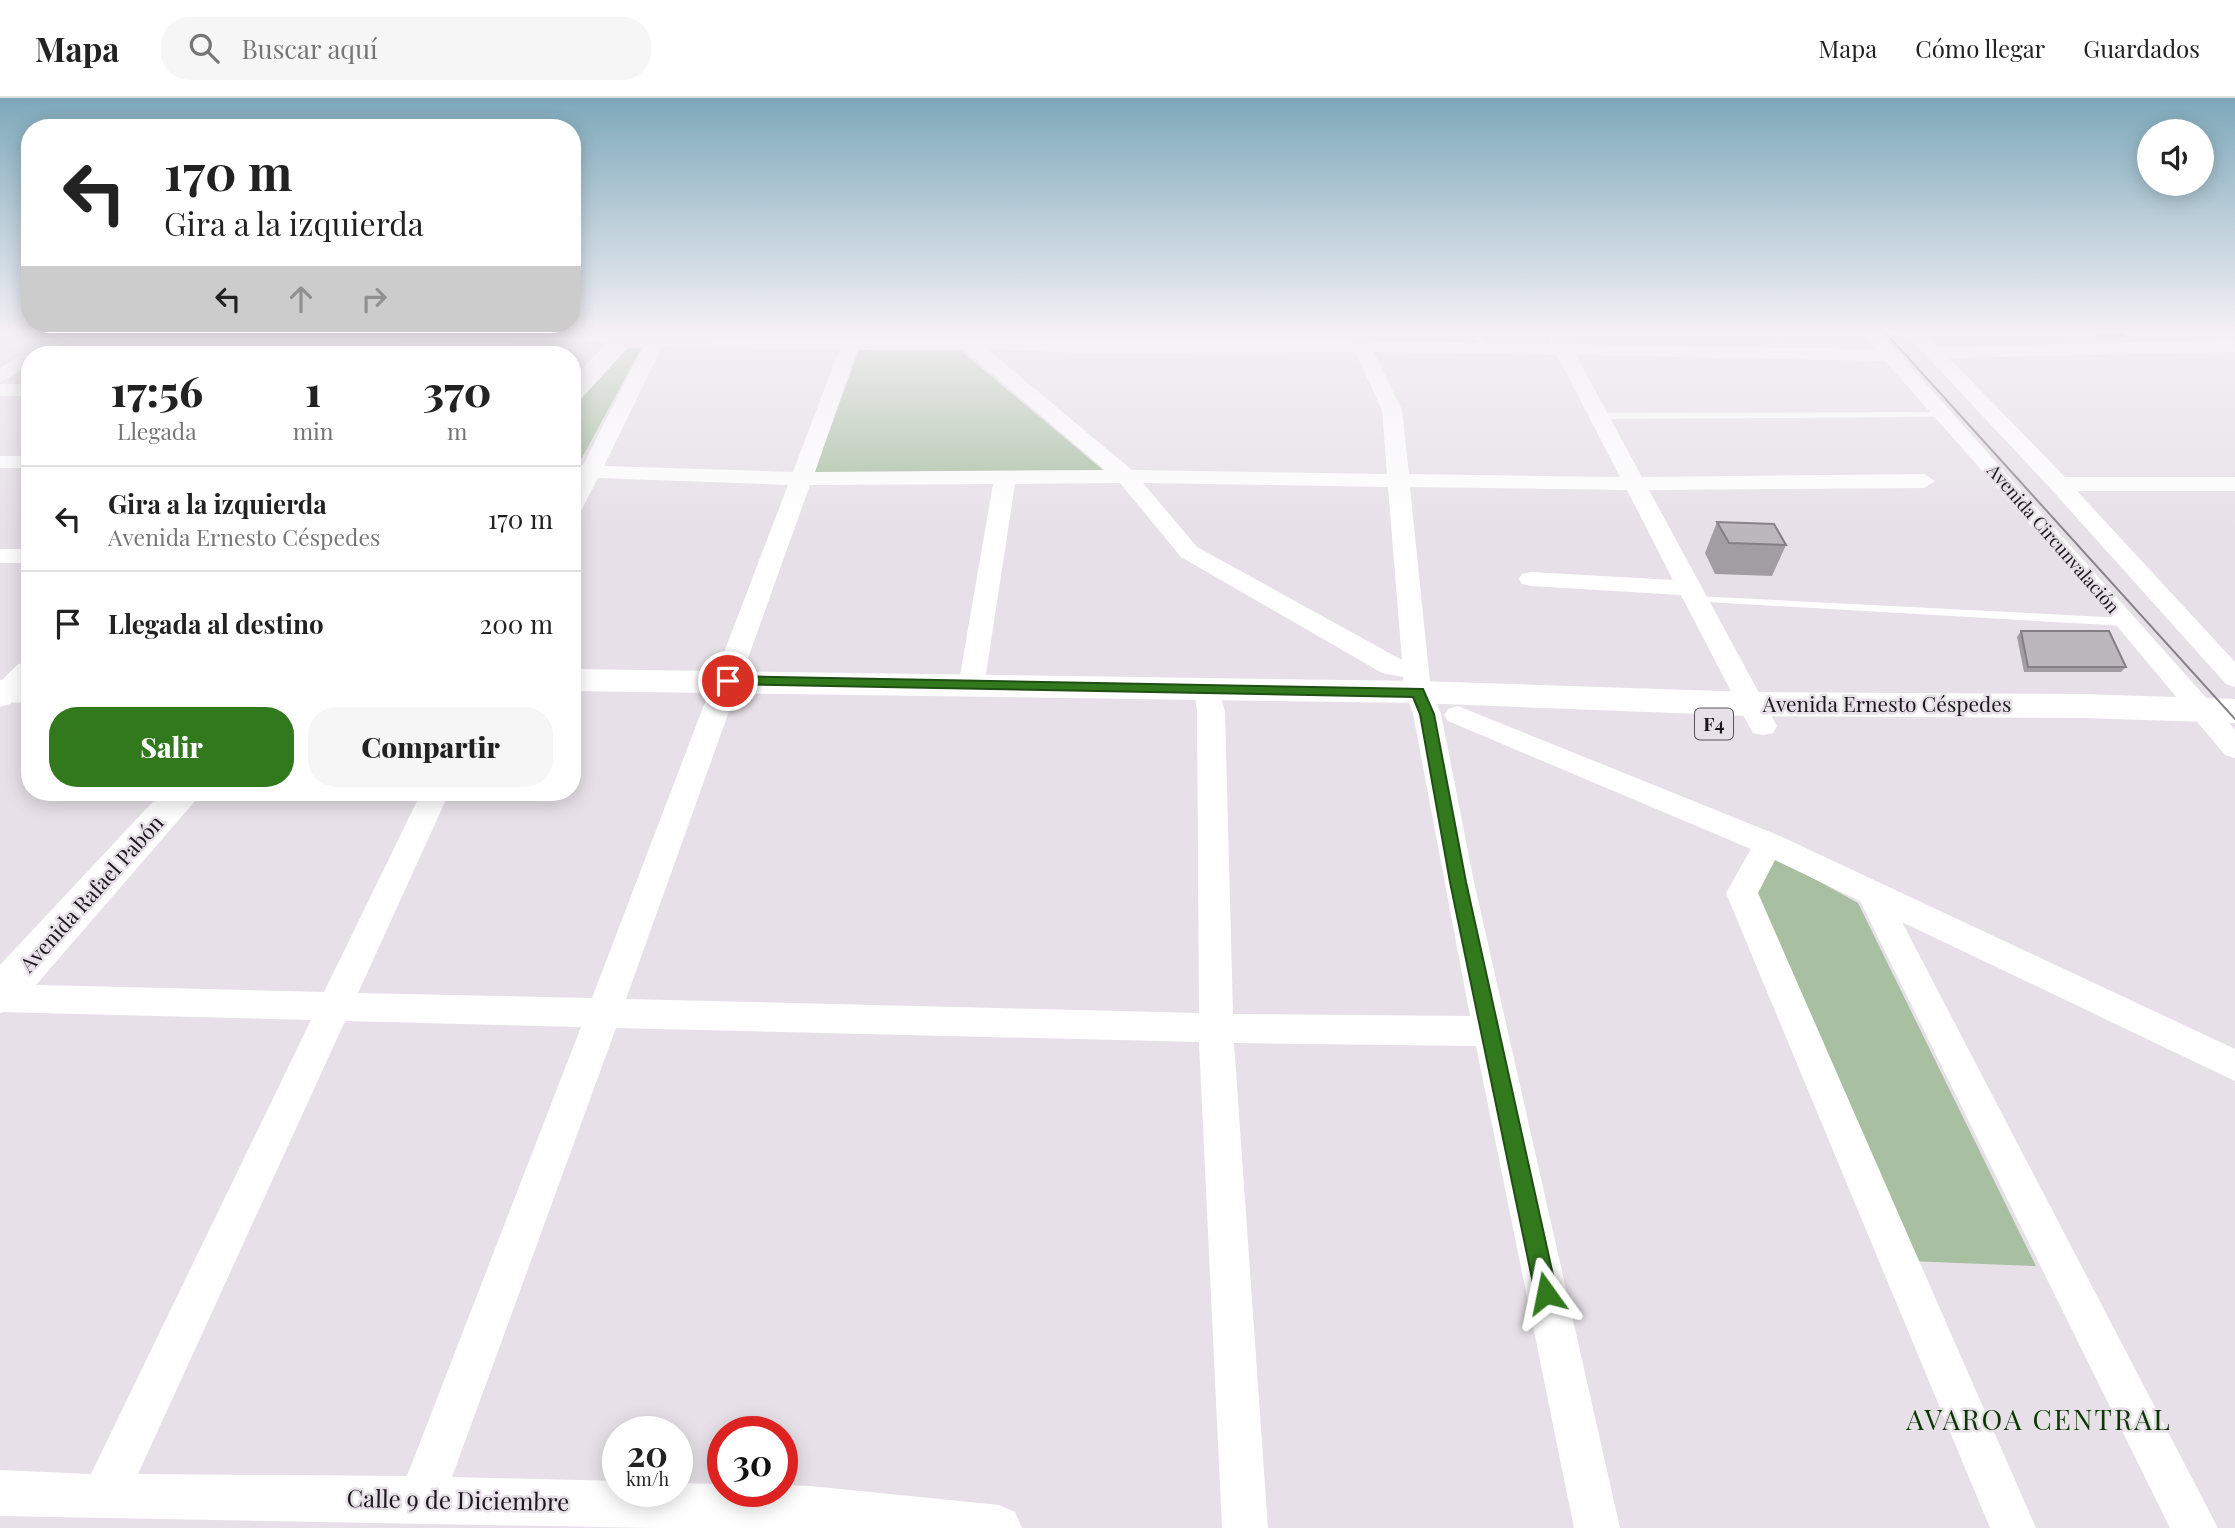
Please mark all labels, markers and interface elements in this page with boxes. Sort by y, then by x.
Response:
search box [161,17,651,80]
text: Mapa [35,26,119,70]
icon: search [185,29,223,67]
text: Buscar aquí [241,31,378,66]
text: Mapa [1819,32,1877,64]
text: Cómo llegar [1915,32,2045,64]
text: Guardados [2083,32,2200,64]
map controls [2137,119,2214,196]
button: sound [2137,119,2214,196]
text: 170 m [164,138,292,203]
icon: left [49,147,140,238]
text: Gira a la izquierda [164,201,424,244]
icon: left [209,280,247,318]
icon: ahead [282,280,320,318]
icon: right [355,280,393,318]
text: 17:56 [110,362,203,418]
text: 1 [305,362,321,418]
text: 370 [423,362,492,418]
text: Llegada [117,415,197,446]
text: min [293,415,334,446]
text: m [447,415,467,446]
street label: Avenida Circunvalación [1982,458,2125,618]
text: Gira a la izquierda [108,486,327,521]
icon: left [49,500,87,538]
text: 170 m [488,501,553,536]
text: Avenida Ernesto Céspedes [108,521,380,552]
icon: arrive [49,605,87,643]
text: Llegada al destino [108,606,324,641]
text: 200 m [480,606,553,641]
pin [698,651,758,711]
icon: arrive [709,662,747,700]
street label: Avenida Ernesto Céspedes [1762,689,2011,717]
button: Salir [49,707,294,787]
button: Compartir [308,707,553,787]
road number: F4 [1695,708,1733,740]
street label: Avenida Rafael Pabón [12,808,169,978]
position arrow [1509,1256,1583,1330]
district label: AVAROA CENTRAL [1905,1400,2172,1437]
speed limit sign: 30 [707,1416,798,1507]
text: 20 [627,1429,668,1476]
text: km/h [626,1467,669,1491]
street label: Calle 9 de Diciembre [346,1481,570,1517]

